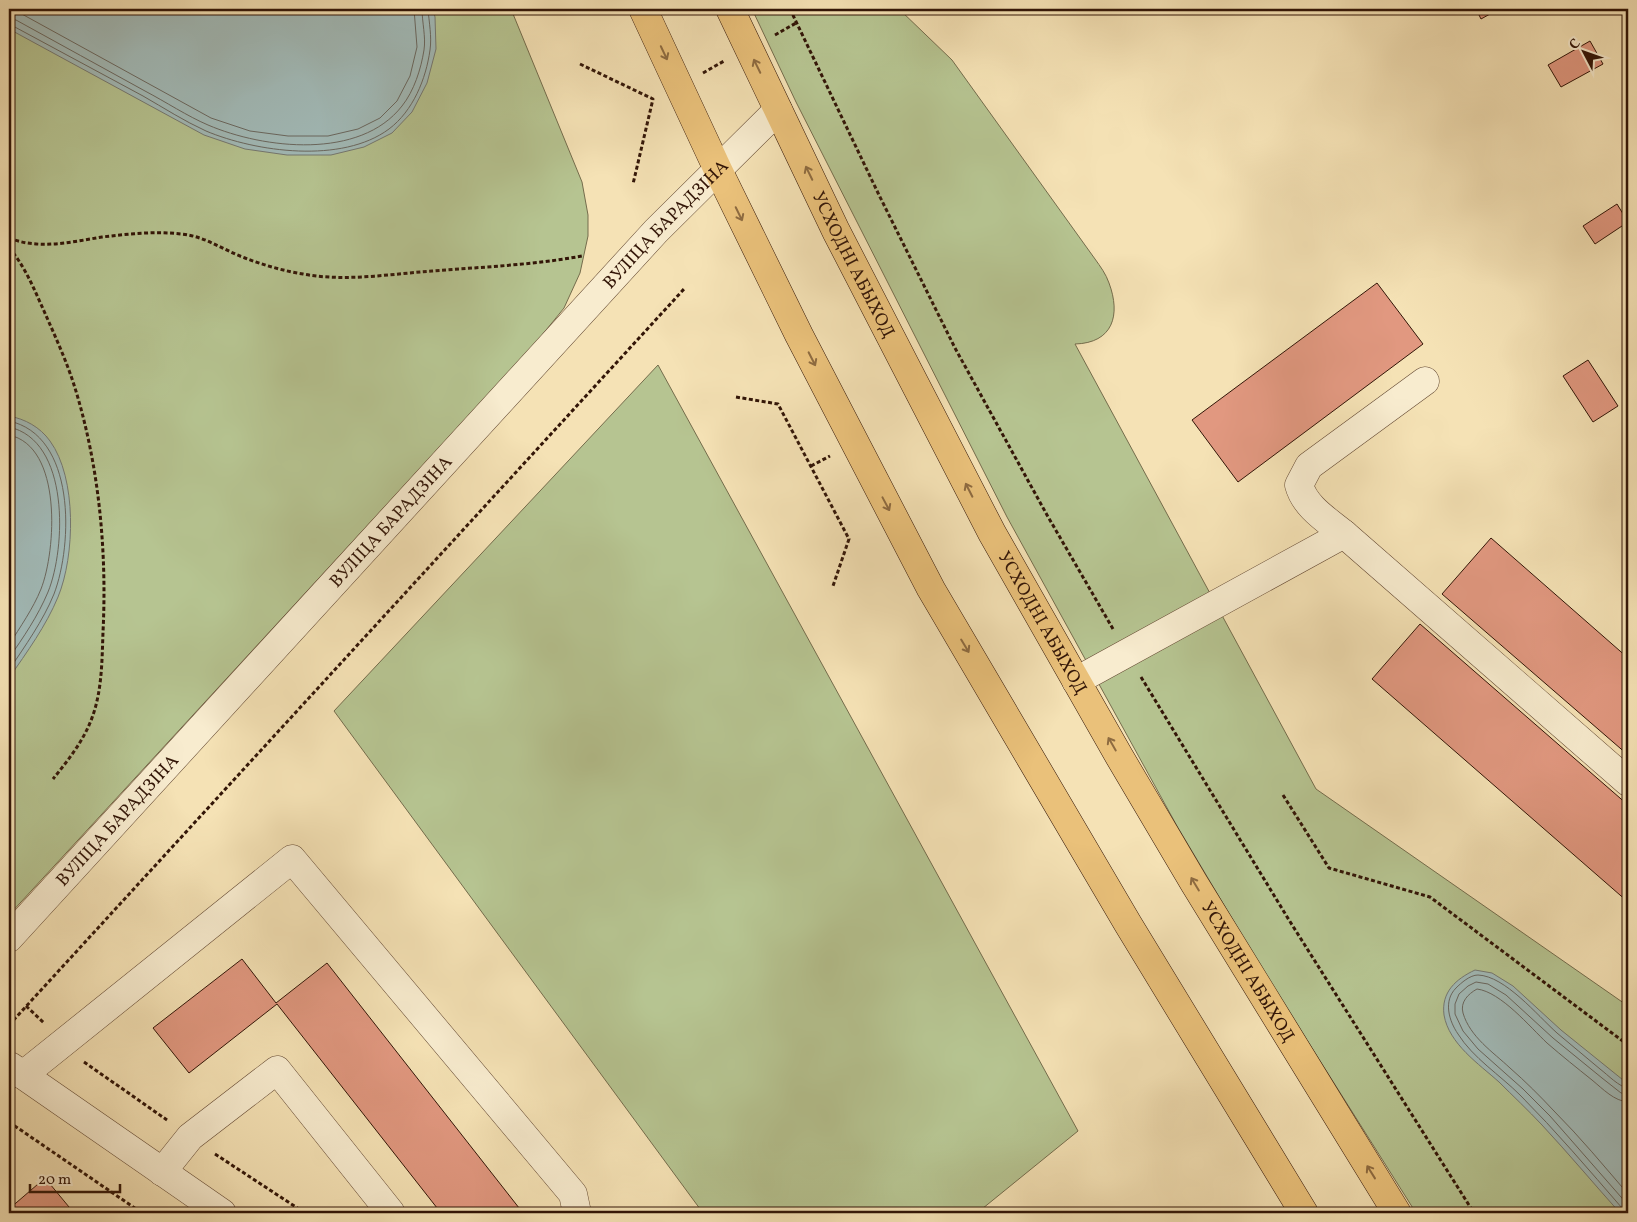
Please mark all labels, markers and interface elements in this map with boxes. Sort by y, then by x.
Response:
north arrow [1560,28,1610,78]
text: С [1565,35,1585,54]
one-way arrow [660,45,669,60]
one-way arrow [752,59,761,74]
street label: ВУЛІЦА БАРАДЗІНА [598,154,735,295]
one-way arrow [803,166,813,181]
street label: УСХОДНІ АБЫХОД [805,188,900,343]
one-way arrow [735,206,744,221]
one-way arrow [808,351,817,366]
street label: ВУЛІЦА БАРАДЗІНА [324,450,459,594]
one-way arrow [964,482,974,497]
one-way arrow [882,496,892,510]
street label: УСХОДНІ АБЫХОД [991,547,1092,700]
one-way arrow [960,638,970,652]
one-way arrow [1107,737,1117,752]
street label: ВУЛІЦА БАРАДЗІНА [51,749,185,893]
one-way arrow [1189,878,1199,892]
street label: УСХОДНІ АБЫХОД [1194,897,1300,1048]
scale bar [30,1162,120,1194]
one-way arrow [1366,1165,1376,1179]
text: 20 m [38,1170,71,1191]

